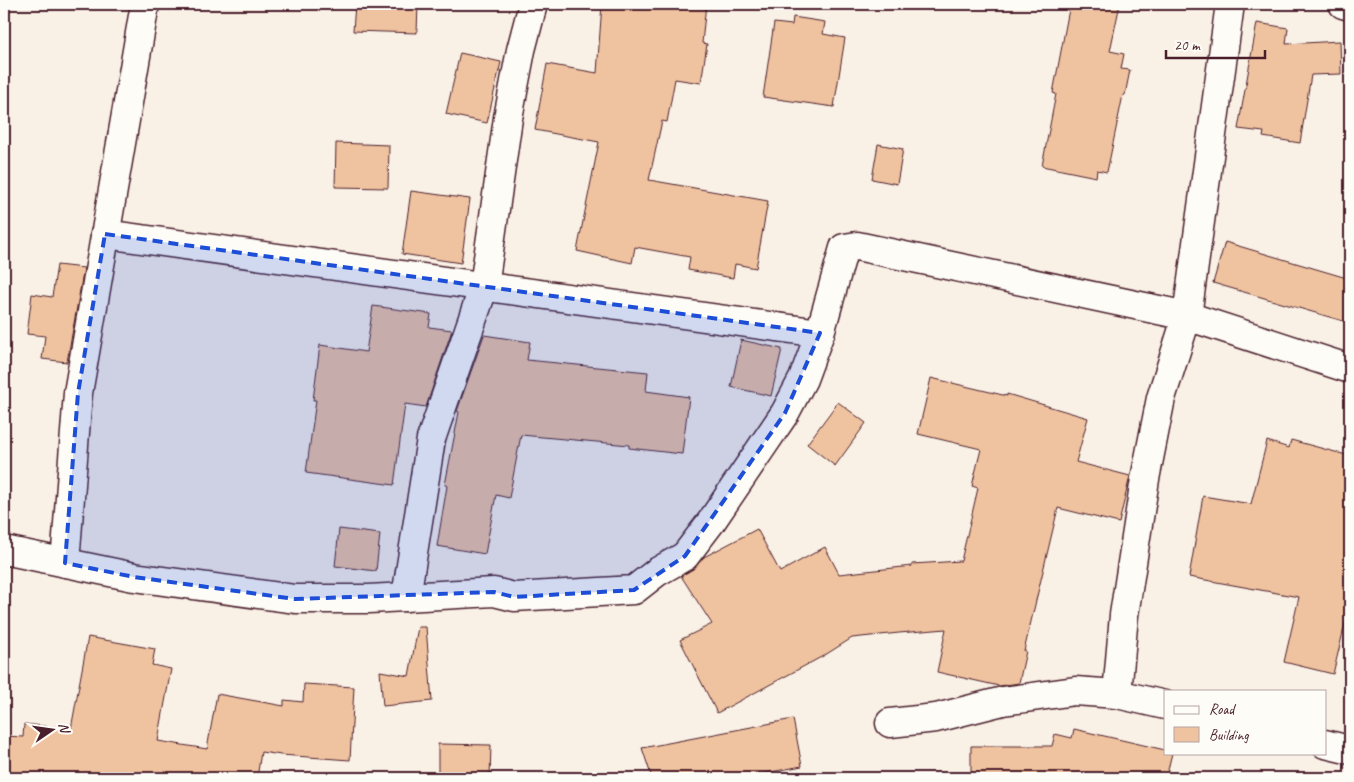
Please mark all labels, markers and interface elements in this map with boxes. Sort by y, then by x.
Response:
scale bar [1166,28,1265,60]
text: 20 m [1174,36,1201,55]
legend [1164,690,1326,754]
text: Road [1209,700,1236,719]
north arrow [28,704,78,754]
text: N [55,721,74,736]
text: Building [1209,726,1249,745]

